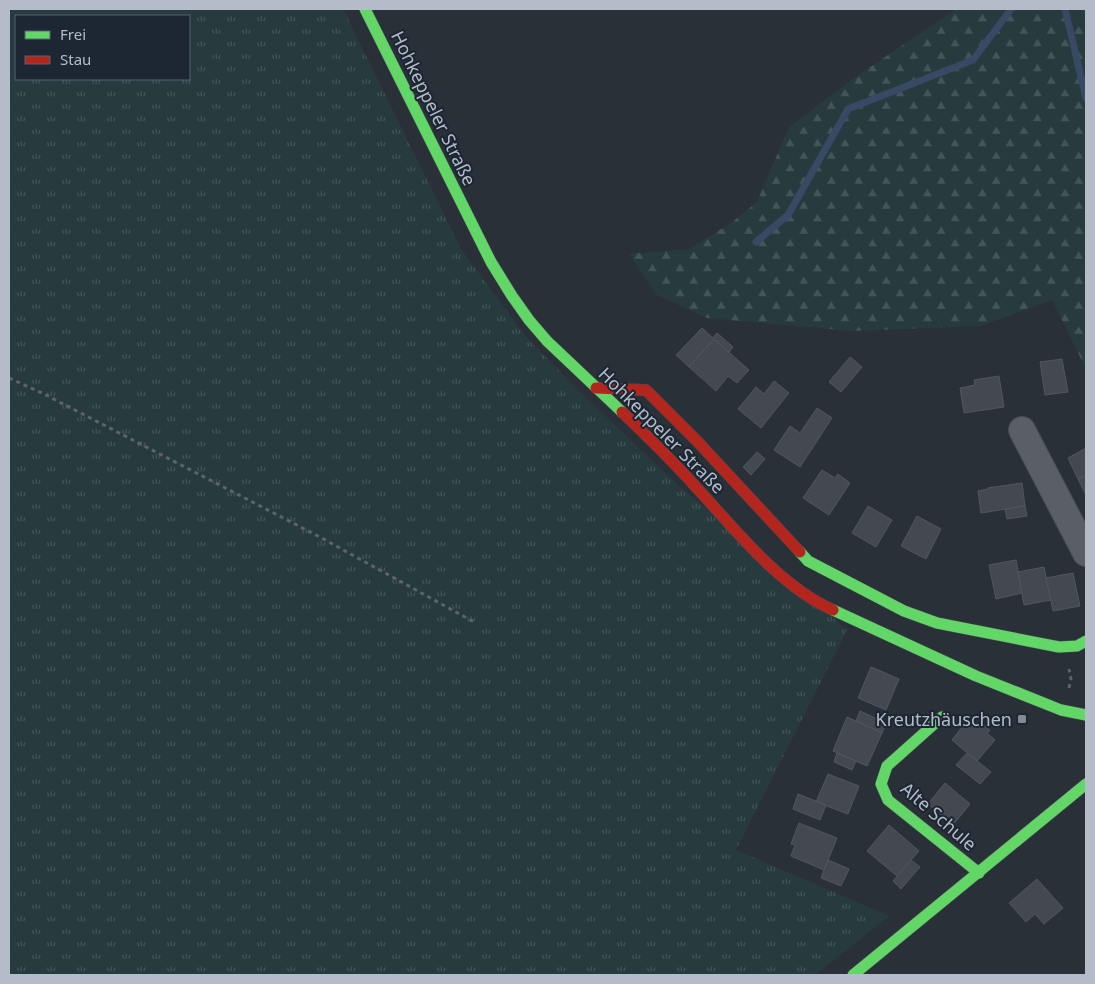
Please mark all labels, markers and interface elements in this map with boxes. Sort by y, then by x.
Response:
legend [15,15,190,80]
text: Frei [60,24,86,44]
street label: Hohkeppeler Straße [386,27,482,189]
text: Stau [60,49,91,69]
street label: Hohkeppeler Straße [594,362,730,498]
place label: Kreutzhäuschen [876,707,1012,731]
marker: Kreutzhäuschen [1016,713,1028,725]
street label: Alte Schule [896,776,982,856]

